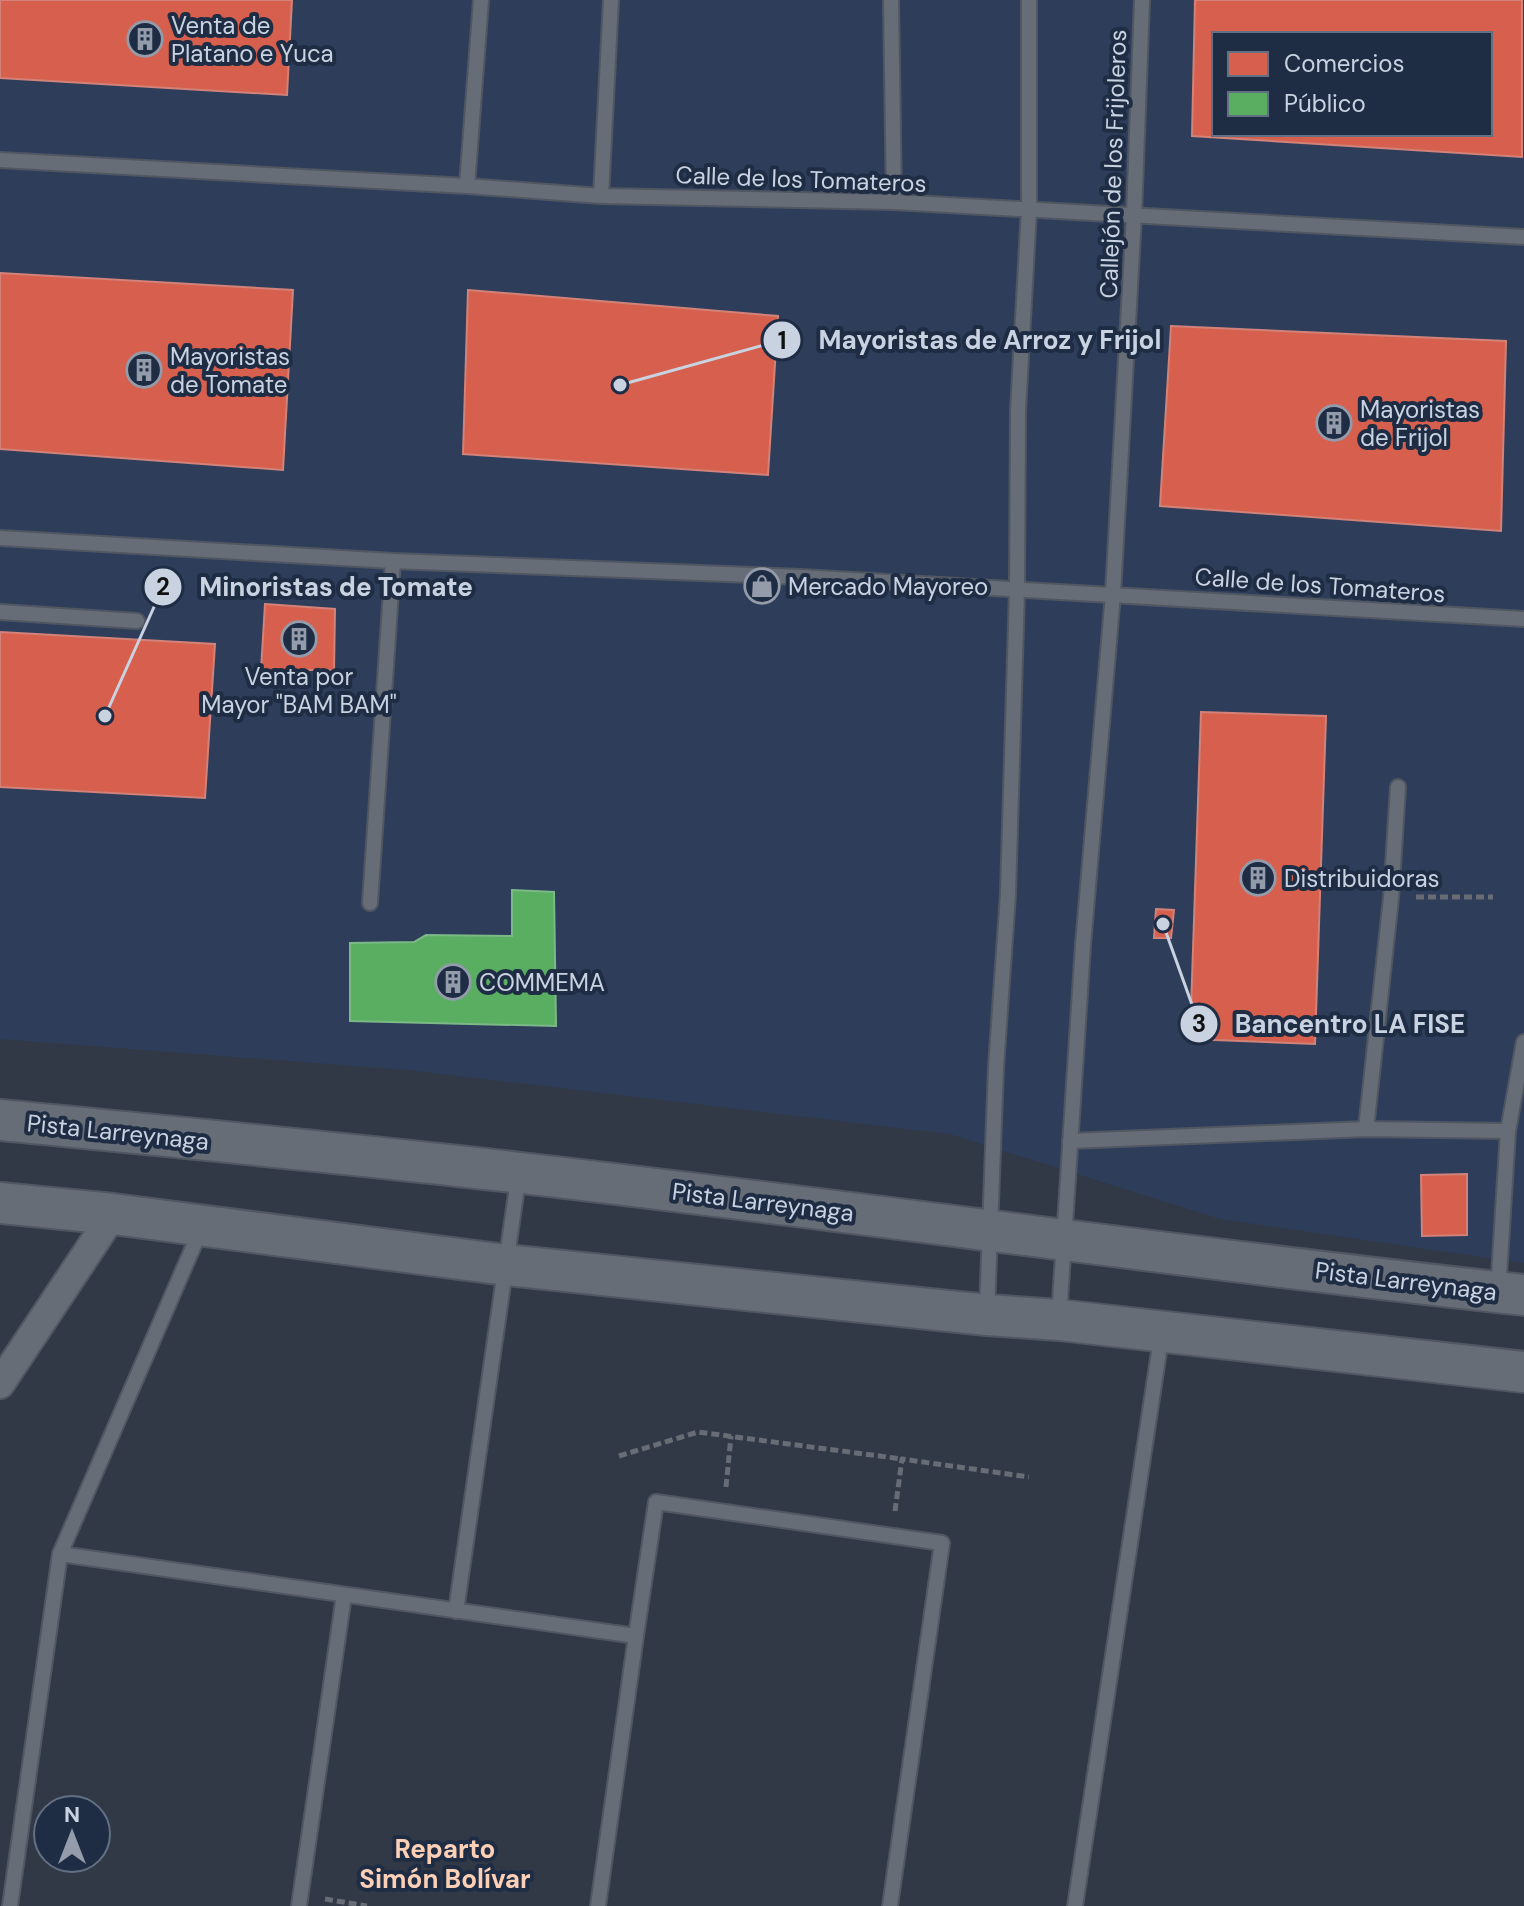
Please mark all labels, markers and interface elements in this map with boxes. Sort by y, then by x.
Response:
place label: Venta de Platano e Yuca [171,10,334,69]
building icon: Venta de Platano e Yuca [126,20,164,58]
street label: Callejón de los Frijoleros [1093,29,1133,299]
legend [1212,32,1492,136]
text: Comercios [1284,48,1405,79]
text: Público [1284,88,1366,119]
street label: Calle de los Tomateros [675,159,927,199]
callout: Mayoristas de Arroz y Frijol [762,315,1177,365]
text: Mayoristas de Arroz y Frijol [819,323,1161,357]
text: 1 [778,325,786,356]
place label: Mayoristas de Tomate [170,341,290,400]
building icon: Mayoristas de Tomate [125,351,163,389]
place label: Mayoristas de Frijol [1360,394,1480,453]
building icon: Mayoristas de Frijol [1315,404,1353,442]
street label: Calle de los Tomateros [1194,561,1446,609]
callout: Minoristas de Tomate [143,562,489,612]
shop icon: Mercado Mayoreo [743,567,781,605]
text: Minoristas de Tomate [199,570,473,604]
text: 2 [156,571,170,602]
place label: Mercado Mayoreo [788,571,988,602]
building icon: Venta por Mayor "BAM BAM" [280,620,318,658]
place label: Venta por Mayor "BAM BAM" [201,661,397,720]
building icon: Distribuidoras [1239,859,1277,897]
place label: Distribuidoras [1284,863,1440,894]
building icon: COMMEMA [434,963,472,1001]
place label: COMMEMA [479,967,605,998]
callout: Bancentro LA FISE [1179,999,1482,1049]
text: Bancentro LA FISE [1235,1007,1465,1041]
text: 3 [1192,1008,1206,1039]
street label: Pista Larreynaga [25,1107,211,1157]
street label: Pista Larreynaga [670,1175,856,1229]
street label: Pista Larreynaga [1313,1254,1499,1308]
north arrow [32,1794,112,1874]
text: N [64,1800,80,1829]
district label: Reparto Simón Bolívar [359,1832,531,1896]

